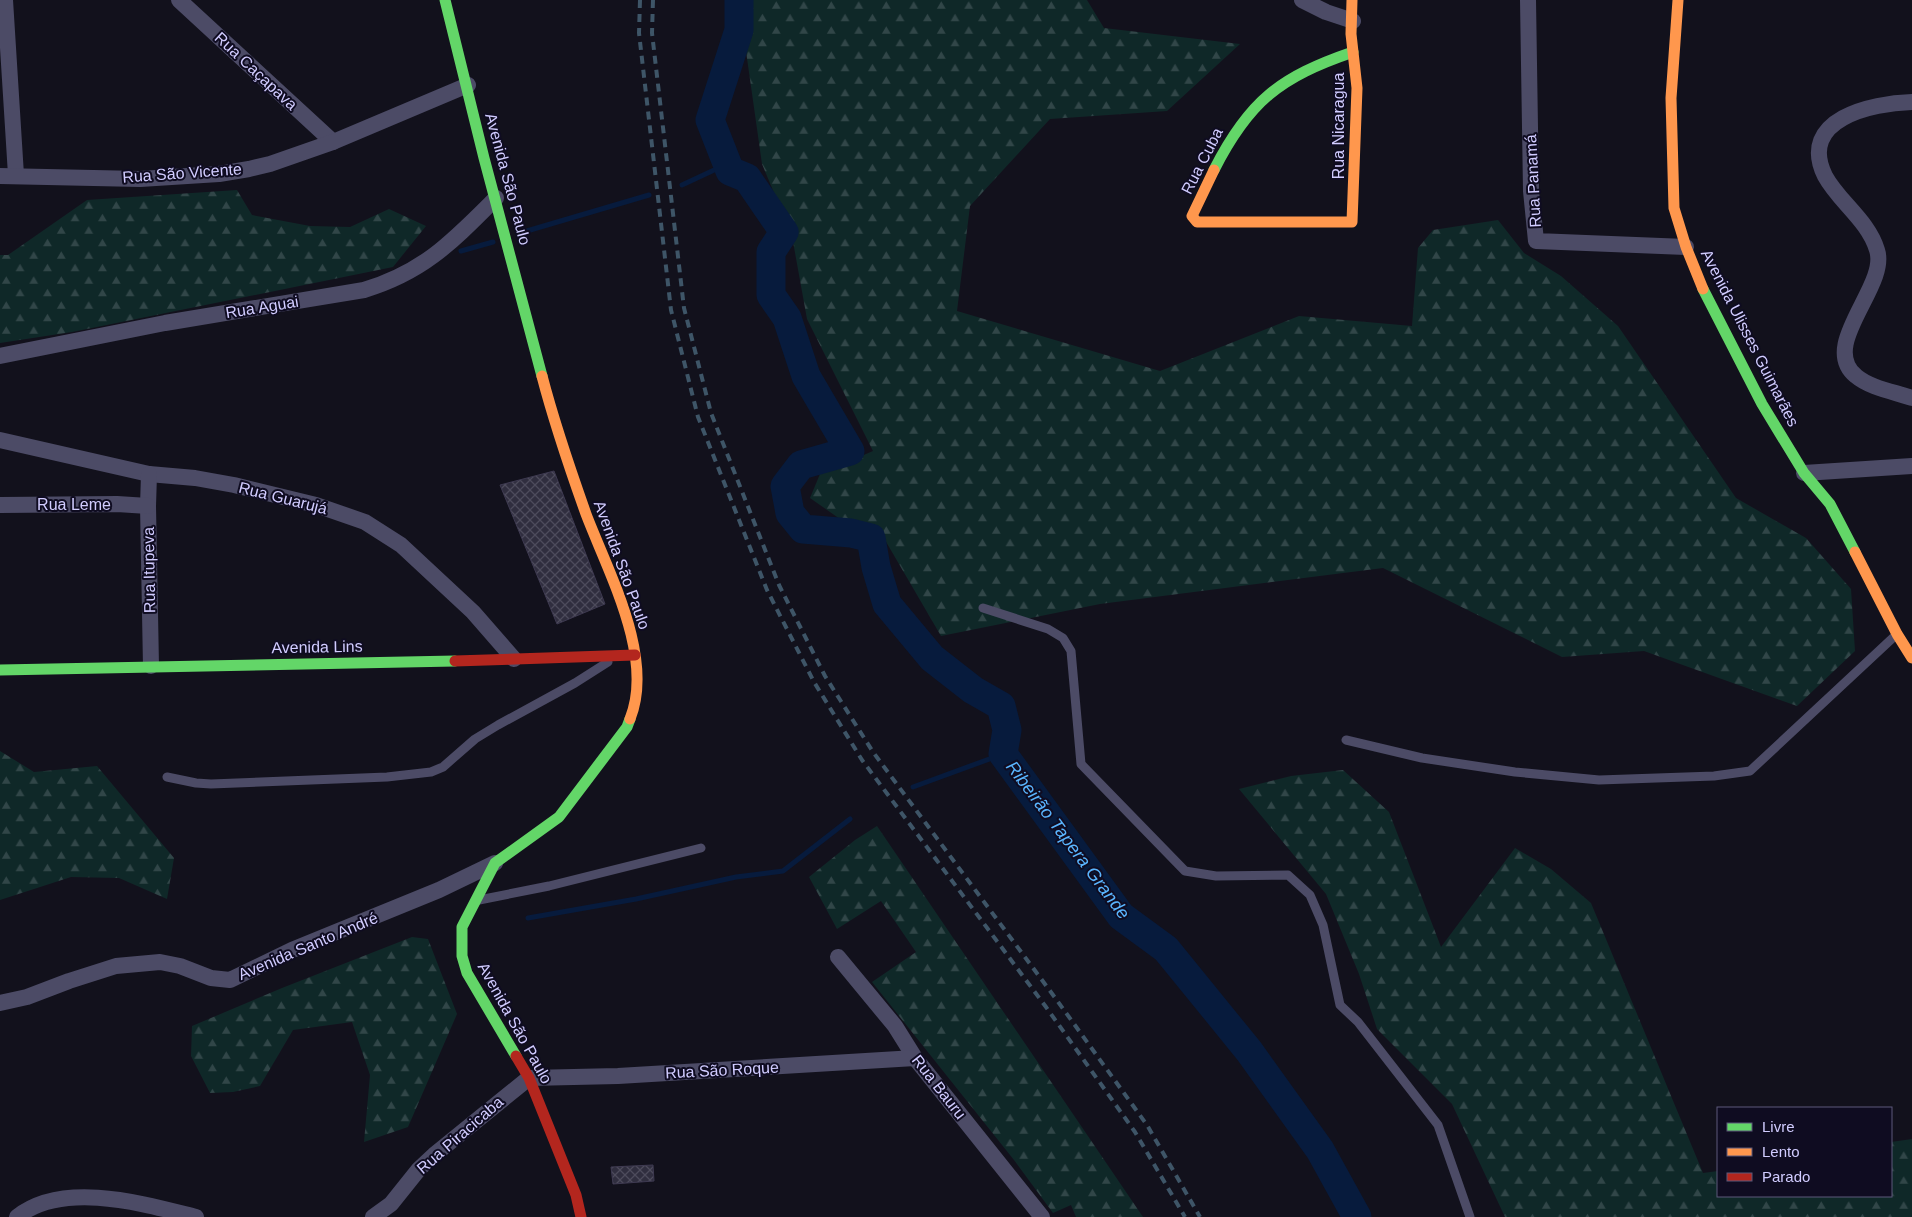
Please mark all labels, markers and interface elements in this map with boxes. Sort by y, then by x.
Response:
street label: Rua Caçapava [211,29,301,113]
street label: Rua Nicaragua [1330,73,1347,179]
street label: Avenida São Paulo [482,111,534,247]
street label: Rua Cuba [1178,125,1226,197]
street label: Rua Panamá [1522,134,1544,228]
street label: Rua São Vicente [122,160,242,186]
street label: Avenida Ulisses Guimarães [1698,247,1802,429]
street label: Rua Aguai [224,293,300,321]
street label: Rua Guarujá [237,479,329,517]
street label: Rua Leme [37,496,111,513]
street label: Avenida São Paulo [591,498,653,632]
street label: Rua Itupeva [140,527,158,613]
street label: Avenida Lins [271,638,363,656]
water label: Ribeirão Tapera Grande [1002,757,1134,923]
street label: Avenida Santo André [236,909,380,983]
street label: Avenida São Paulo [475,959,555,1087]
street label: Rua Bauru [909,1052,969,1122]
street label: Rua São Roque [665,1059,779,1081]
street label: Rua Piracicaba [413,1093,507,1177]
legend [1717,1107,1892,1197]
text: Livre [1762,1118,1795,1135]
text: Lento [1762,1143,1800,1160]
text: Parado [1762,1168,1810,1185]

